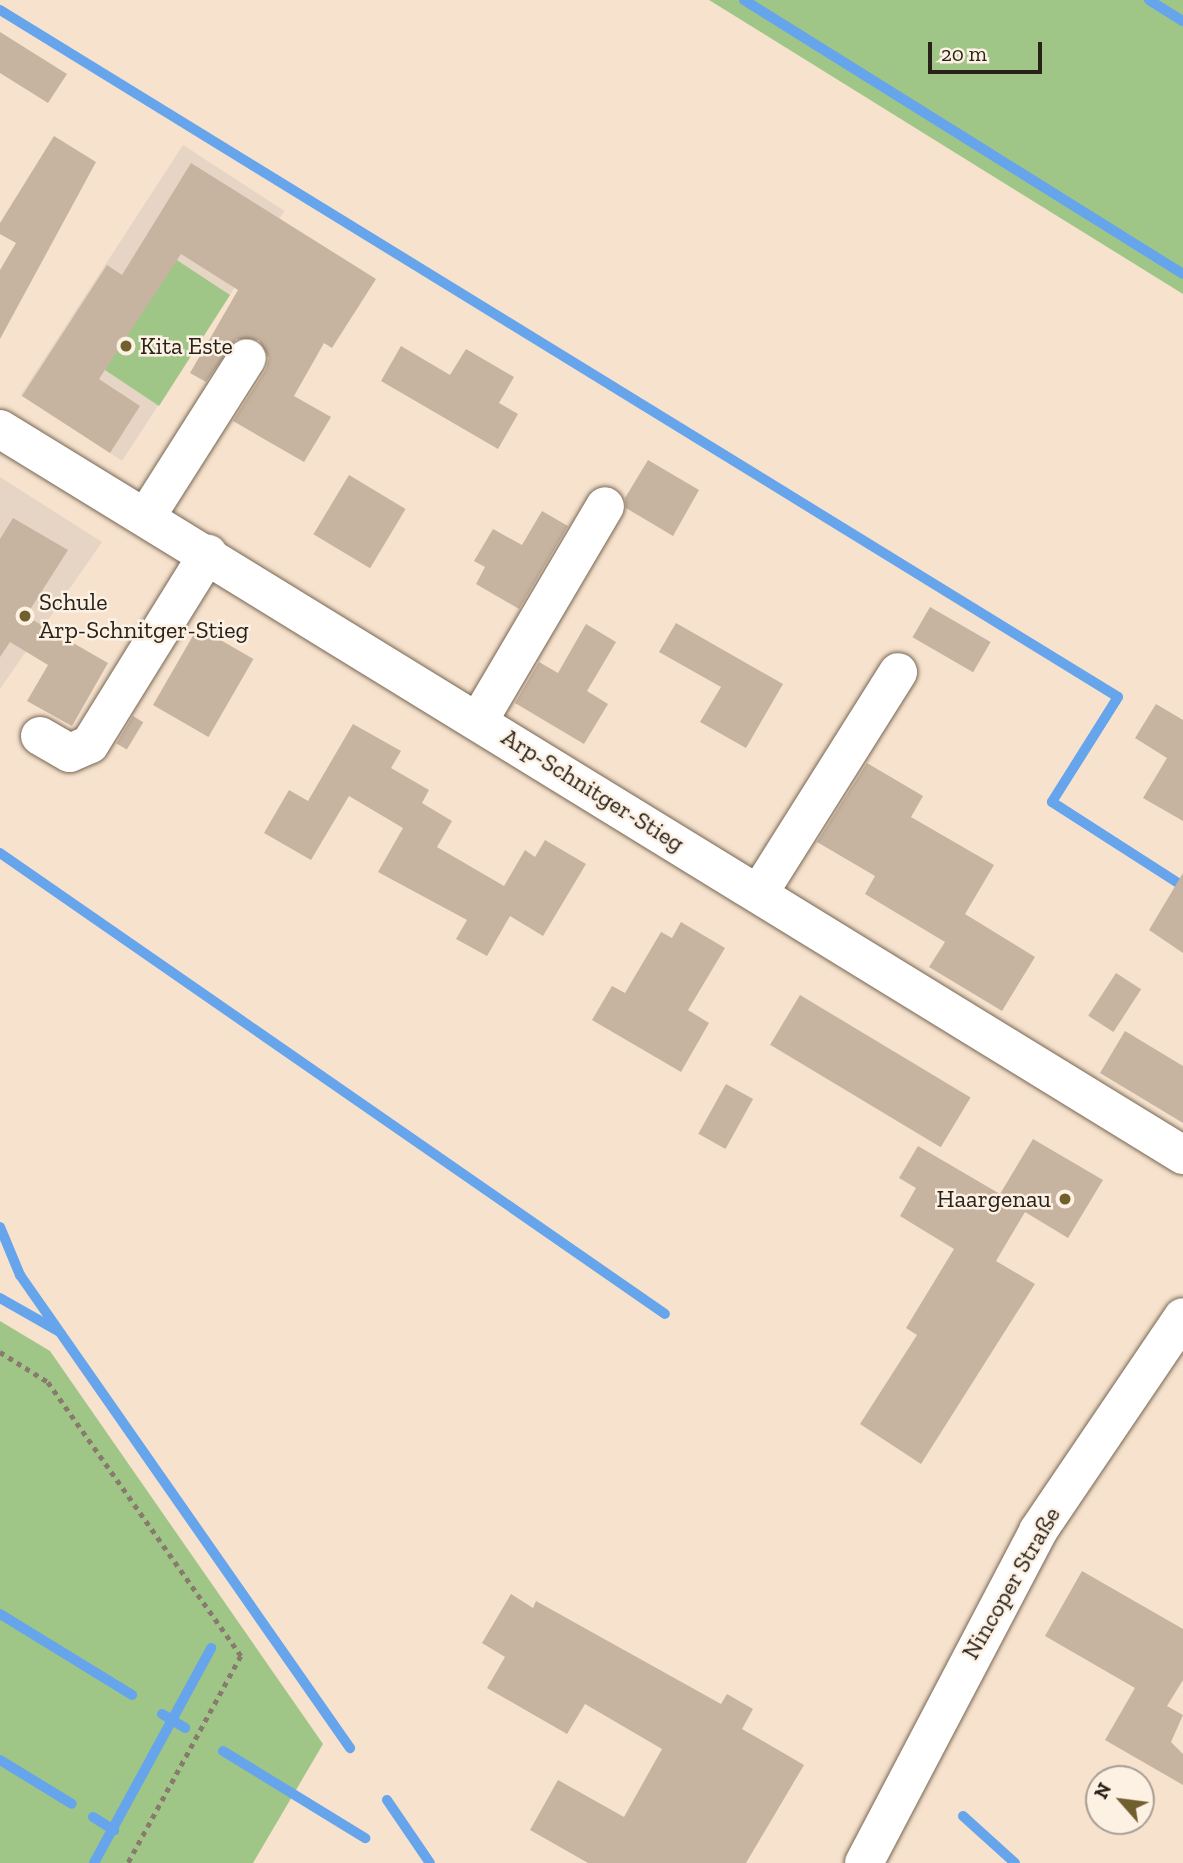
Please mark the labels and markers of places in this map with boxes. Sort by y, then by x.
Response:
place label: Kita Este [140,332,233,360]
marker: Kita Este [118,338,134,354]
place label: Schule Arp-Schnitger-Stieg [39,588,249,644]
marker: Schule Arp-Schnitger-Stieg [17,608,33,624]
place label: Haargenau [937,1185,1051,1213]
marker: Haargenau [1057,1191,1073,1207]

